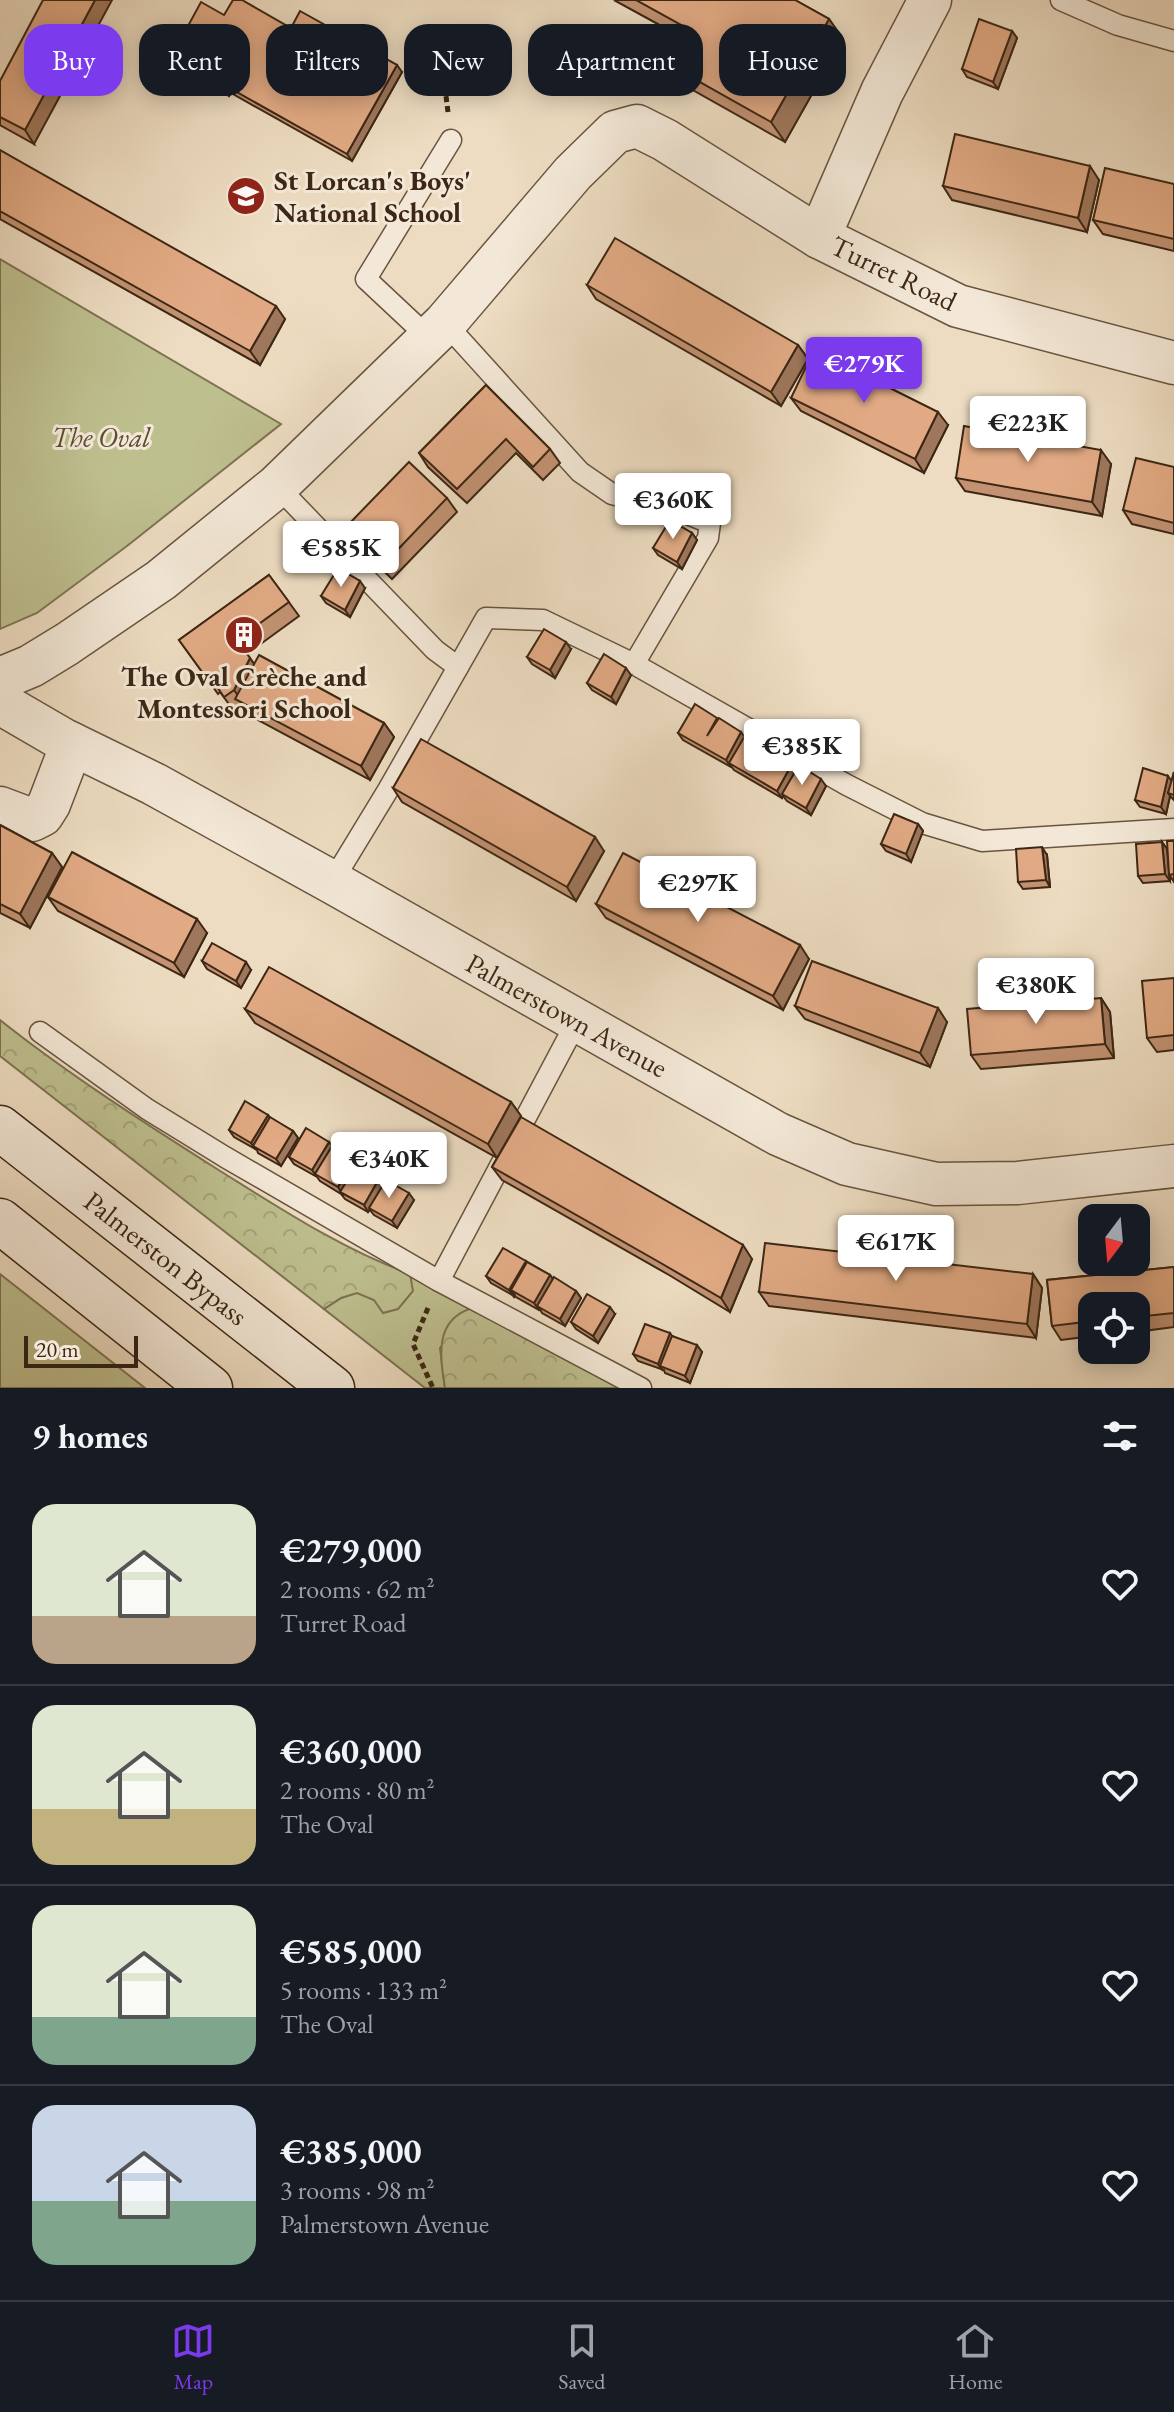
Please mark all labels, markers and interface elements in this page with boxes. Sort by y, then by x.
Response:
chip: Buy [24,24,123,96]
chip: Rent [139,24,250,96]
chip: Filters [266,24,388,96]
chip: New [404,24,512,96]
chip: Apartment [528,24,703,96]
chip: House [719,24,846,96]
place label: St Lorcan's Boys' National School [274,162,471,230]
school or university icon: St Lorcan's Boys' National School [225,175,267,217]
street label: Turret Road [825,227,964,319]
pin: €279K [808,337,920,405]
text: €279K [824,346,904,380]
pin: €223K [972,396,1084,464]
text: €223K [988,405,1068,439]
park label: The Oval [52,419,151,455]
pin: €360K [617,473,729,541]
text: €360K [633,482,713,516]
pin: €585K [285,521,397,589]
text: €585K [301,530,381,564]
building icon: The Oval Crèche and Montessori School [223,614,265,656]
place label: The Oval Crèche and Montessori School [121,658,368,726]
pin: €385K [746,719,858,787]
text: €385K [762,728,842,762]
pin: €297K [642,856,754,924]
text: €297K [658,865,738,899]
street label: Palmerstown Avenue [460,945,674,1085]
pin: €380K [980,958,1092,1026]
text: €380K [996,967,1076,1001]
pin: €340K [333,1132,445,1200]
text: €340K [349,1141,429,1175]
street label: Palmerston Bypass [77,1183,255,1333]
north arrow [1078,1204,1150,1276]
map controls [1078,1204,1150,1364]
pin: €617K [840,1215,952,1283]
text: €617K [856,1224,936,1258]
button: locate [1078,1292,1150,1364]
scale bar [24,1332,138,1368]
text: 20 m [36,1335,79,1364]
text: 9 homes [32,1414,148,1458]
icon: filters [1098,1414,1142,1458]
text: €279,000 [280,1528,421,1572]
icon: home [96,1536,192,1632]
icon: heart [1098,1562,1142,1606]
text: 2 rooms · 62 m² [280,1572,435,1606]
text: Turret Road [280,1606,406,1640]
text: €360,000 [280,1729,421,1773]
icon: home [96,1737,192,1833]
icon: heart [1098,1763,1142,1807]
text: 2 rooms · 80 m² [280,1773,435,1807]
text: The Oval [280,1807,374,1841]
text: €585,000 [280,1929,421,1973]
icon: home [96,1937,192,2033]
icon: heart [1098,1963,1142,2007]
text: 5 rooms · 133 m² [280,1973,447,2007]
text: The Oval [280,2007,374,2041]
text: €385,000 [280,2129,421,2173]
icon: home [96,2137,192,2233]
icon: heart [1098,2163,1142,2207]
text: 3 rooms · 98 m² [280,2173,435,2207]
text: Palmerstown Avenue [280,2207,489,2241]
tab: Map [171,2319,215,2396]
tab: Saved [558,2319,605,2396]
tab: Home [948,2319,1003,2396]

